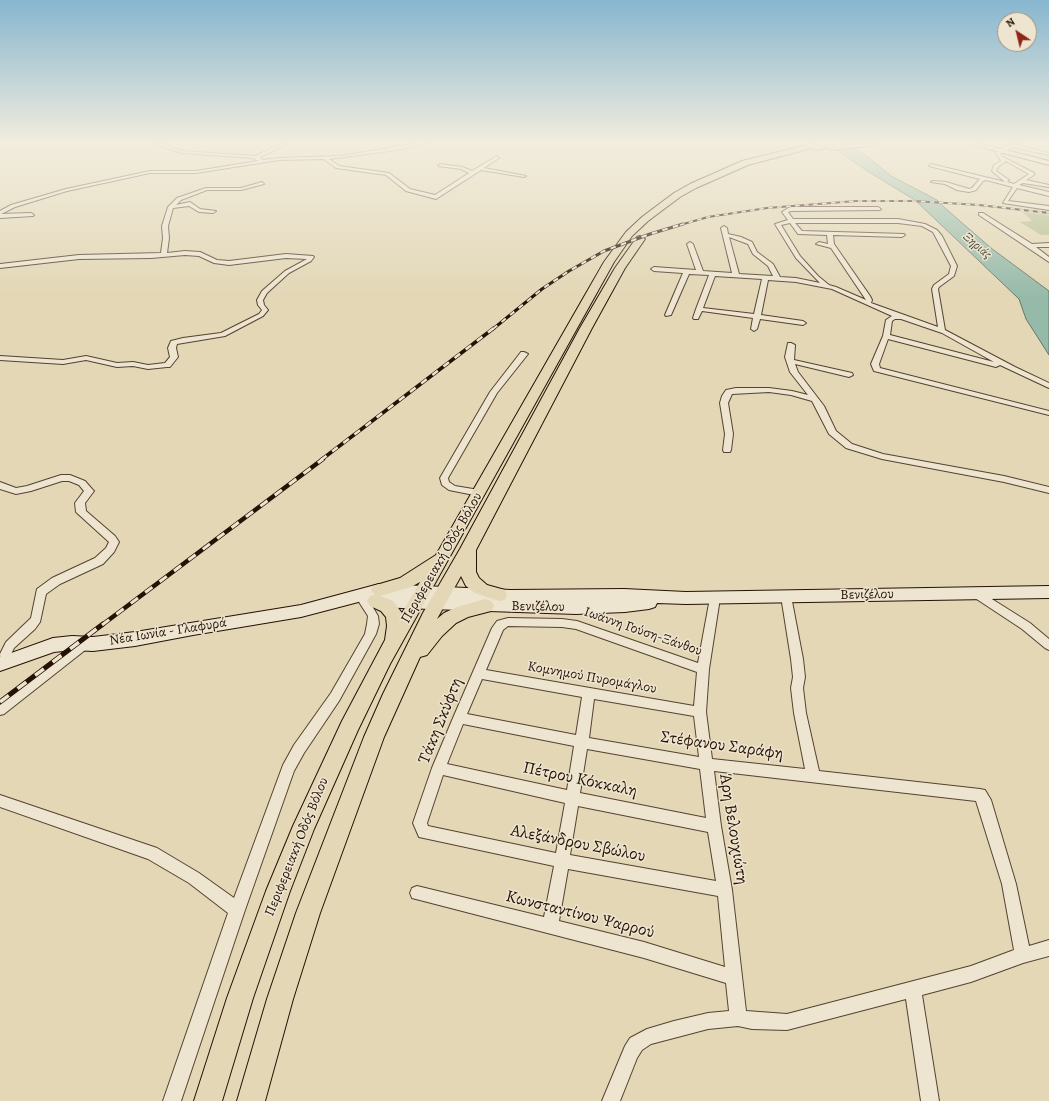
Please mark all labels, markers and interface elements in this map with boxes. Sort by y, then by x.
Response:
north arrow [997,12,1037,52]
text: N [1003,14,1018,31]
water label: Ξηριάς [960,229,994,263]
street label: Περιφερειακή Οδός Βόλου [398,490,486,626]
street label: Βενιζέλου [840,586,894,604]
street label: Βενιζέλου [511,598,565,616]
street label: Ιωάννη Γούση-Ξάνθου [582,604,704,660]
street label: Νέα Ιωνία - Γλαφυρά [108,614,228,650]
street label: Κομνημού Πυρομάγλου [526,658,658,698]
street label: Τάκη Σκύφτη [415,675,467,767]
street label: Στέφανου Σαράφη [659,727,785,765]
street label: Πέτρου Κόκκαλη [521,758,639,802]
street label: Άρη Βελουχιώτη [714,772,752,886]
street label: Περιφερειακή Οδός Βόλου [261,775,333,919]
street label: Αλεξάνδρου Σβώλου [509,821,647,867]
street label: Κωνσταντίνου Ψαρρού [504,887,656,943]

